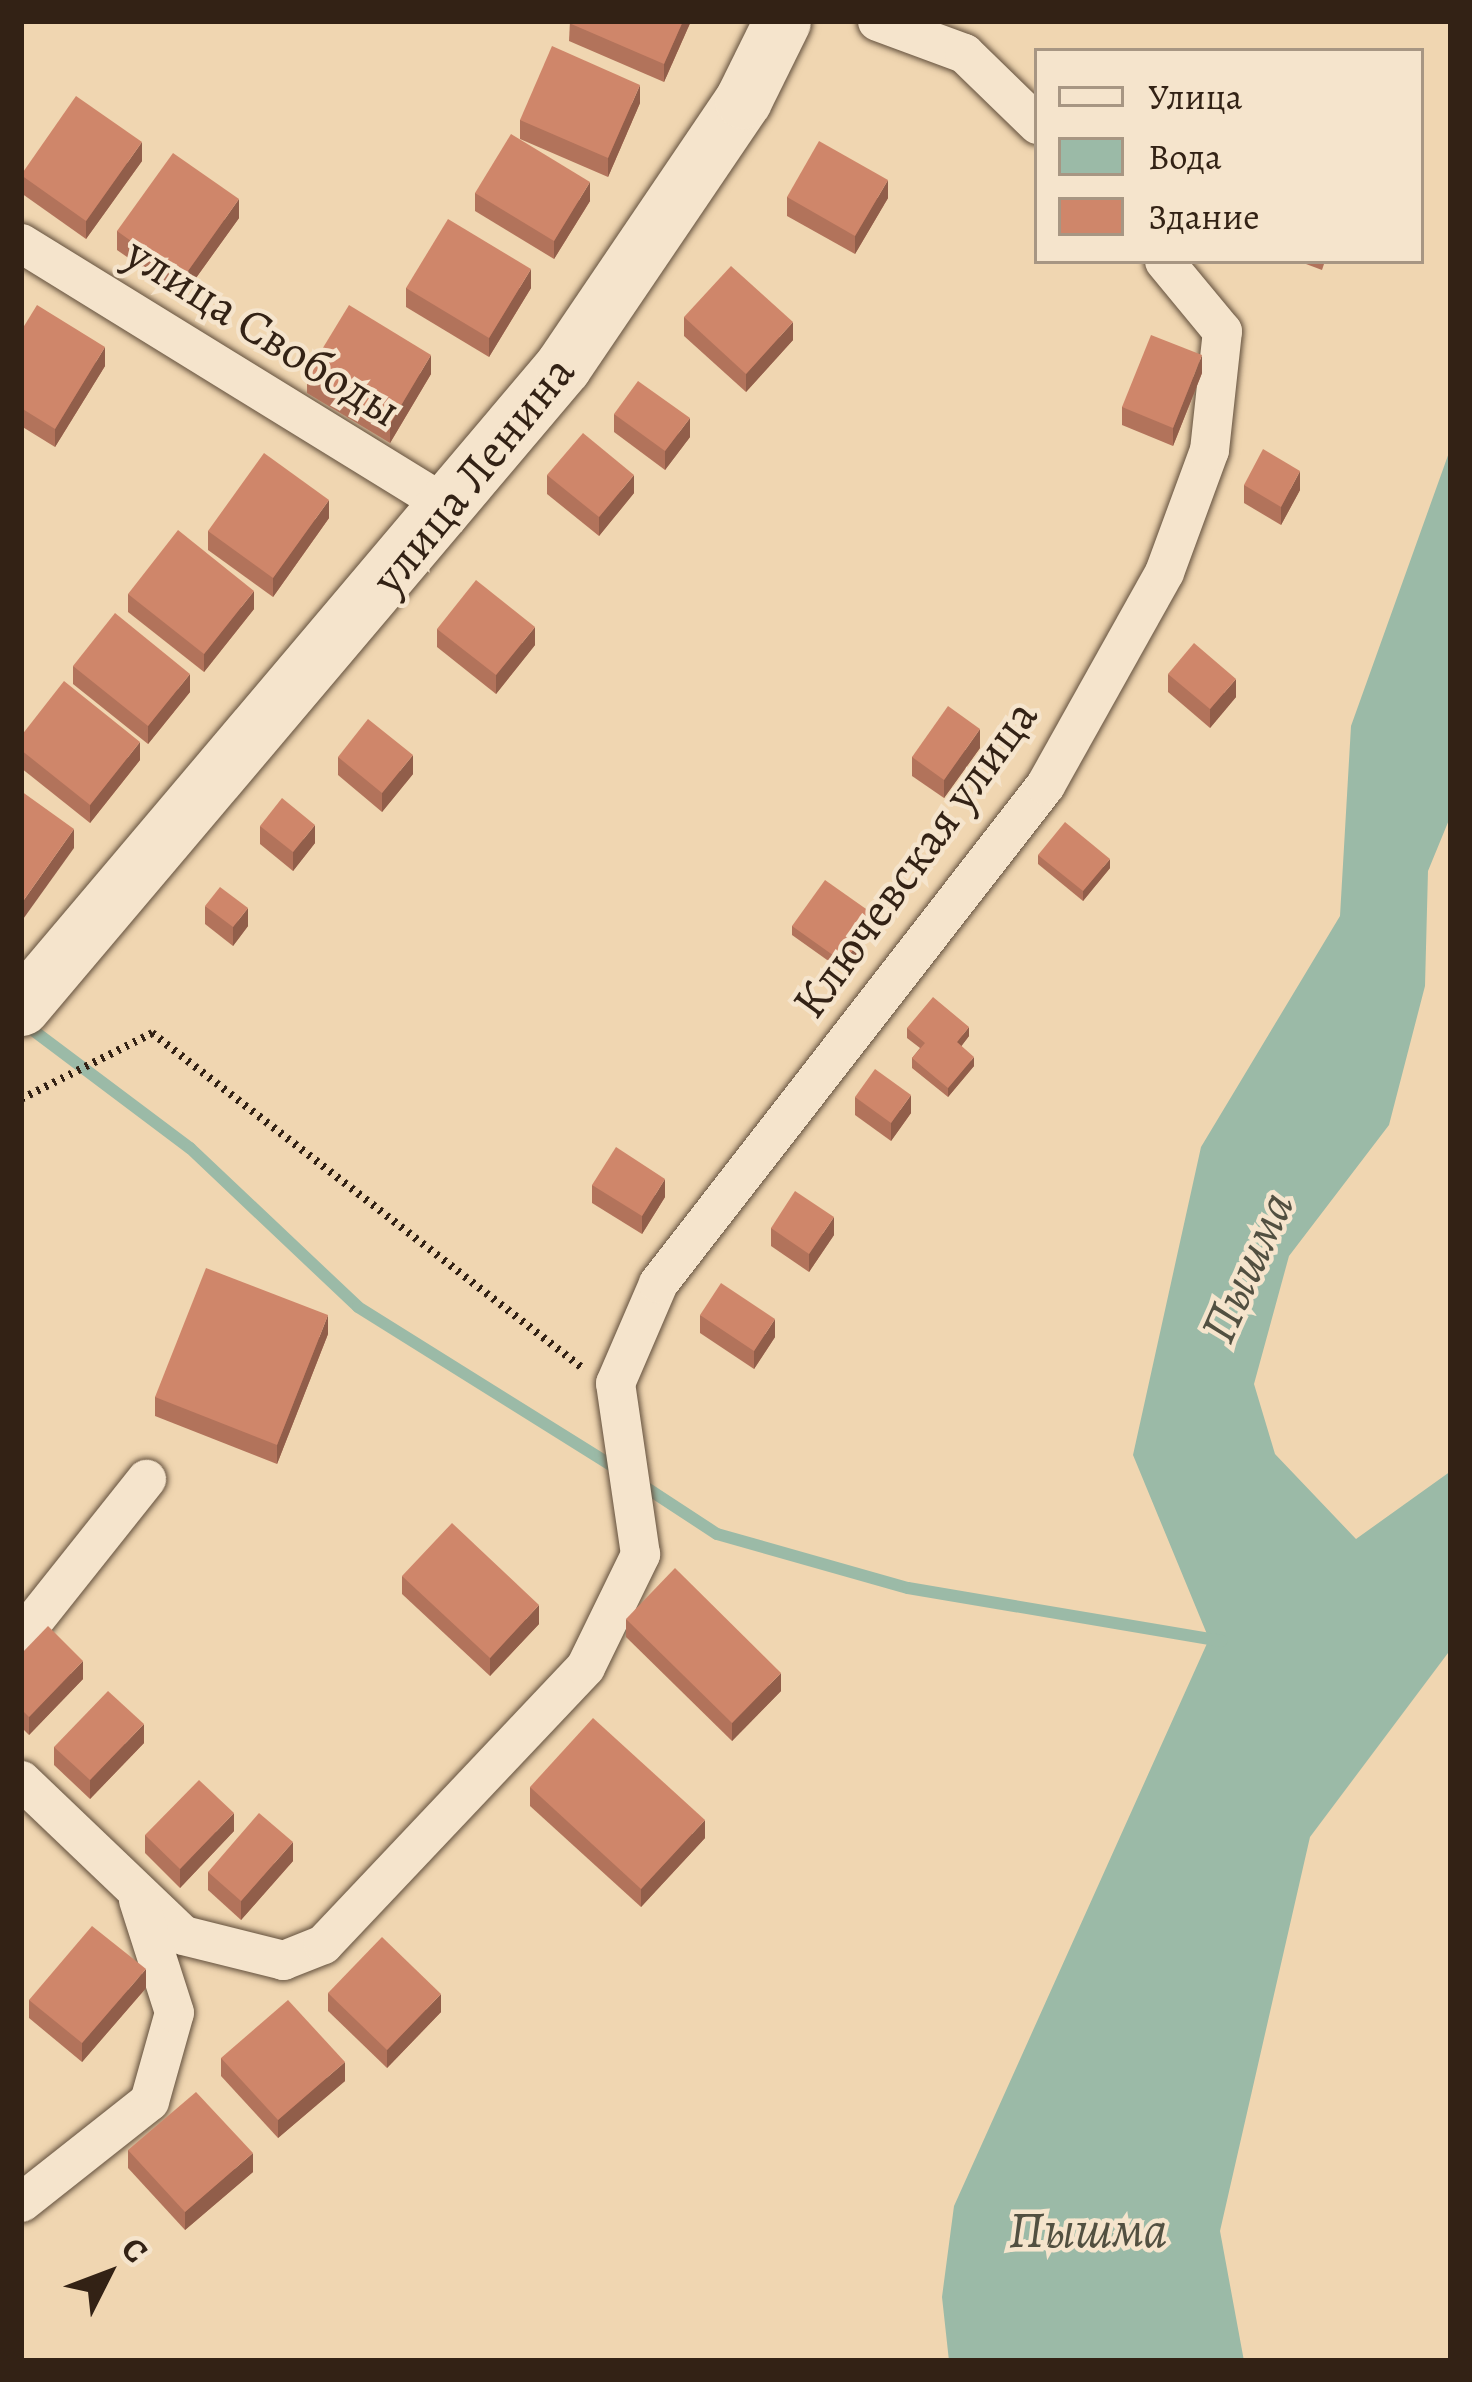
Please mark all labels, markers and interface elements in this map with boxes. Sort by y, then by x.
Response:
legend [1034,48,1424,264]
text: Улица [1148,72,1242,121]
text: Вода [1148,132,1222,181]
text: Здание [1148,192,1260,241]
street label: улица Свободы [115,225,411,439]
street label: улица Ленина [359,344,587,606]
street label: Ключевская улица [780,689,1050,1029]
water label: Пышма [1187,1182,1307,1352]
water label: Пышма [1009,2199,1167,2261]
north arrow [48,2214,168,2334]
text: С [112,2227,159,2272]

